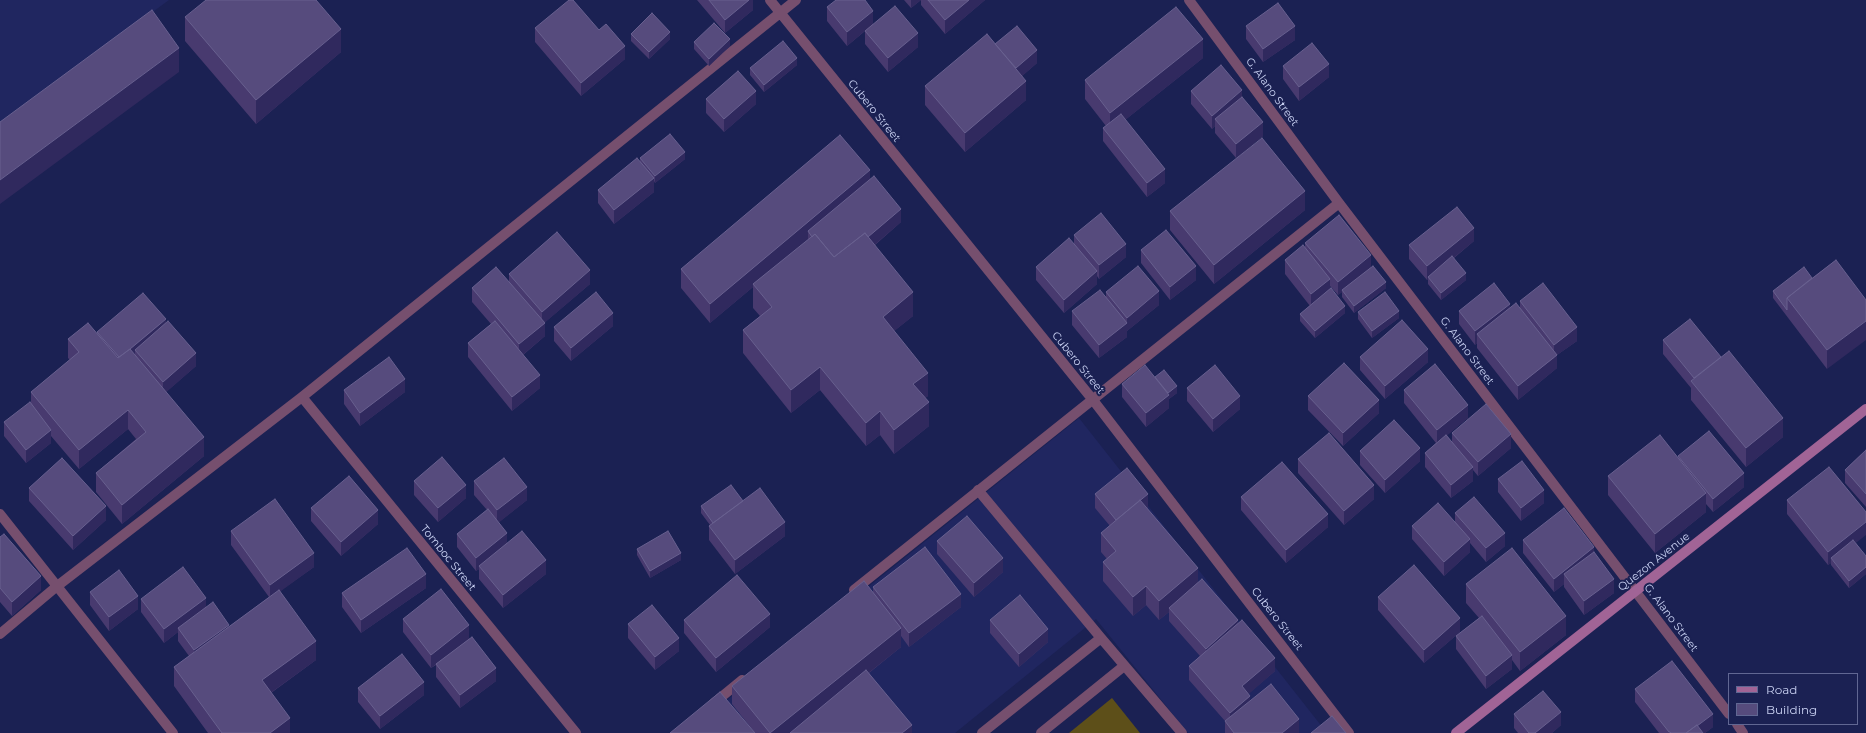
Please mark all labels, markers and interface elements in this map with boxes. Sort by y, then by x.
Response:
street label: G. Alano Street [1243,55,1301,129]
street label: Cubero Street [845,77,903,145]
street label: G. Alano Street [1437,314,1497,388]
street label: Cubero Street [1049,329,1107,397]
street label: Tomboc Street [417,522,479,594]
street label: Quezon Avenue [1615,530,1693,594]
street label: G. Alano Street [1641,581,1701,655]
street label: Cubero Street [1248,585,1306,653]
legend [1728,673,1858,725]
text: Road [1766,682,1797,697]
text: Building [1766,702,1817,717]

